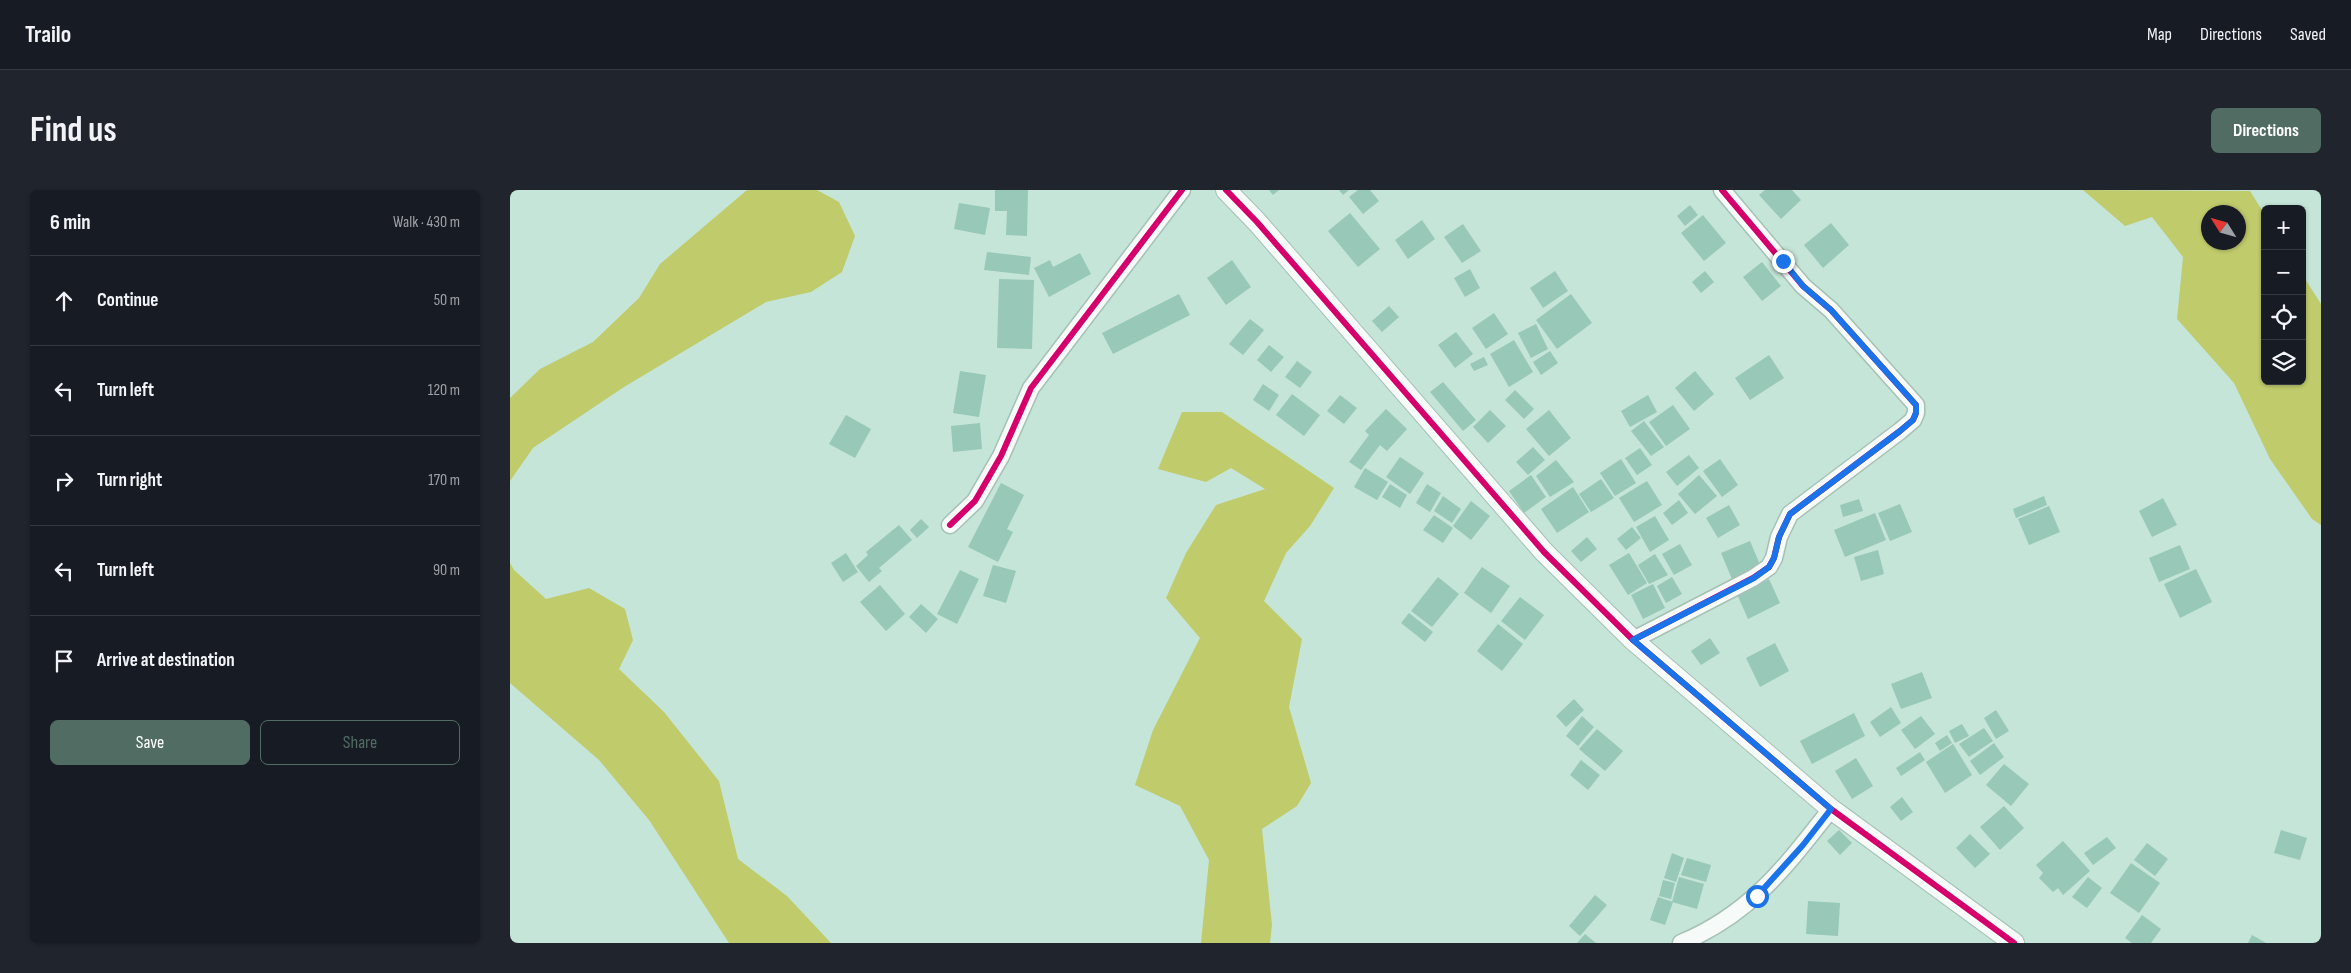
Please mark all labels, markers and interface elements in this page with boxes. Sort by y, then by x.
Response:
text: Trailo [25,20,71,49]
text: Map [2147,24,2172,45]
text: Directions [2200,24,2262,45]
text: Saved [2290,24,2326,45]
button: Directions [2211,108,2321,153]
text: Find us [30,109,117,152]
north arrow [2201,205,2246,250]
map controls [2261,205,2306,385]
button: + [2261,205,2306,250]
text: 6 min [50,210,91,235]
text: Walk · 430 m [393,213,460,232]
route end [1772,250,1795,273]
button: − [2261,250,2306,295]
icon: ahead [50,287,78,315]
text: Continue [97,289,158,312]
text: 50 m [434,291,460,310]
button: locate [2261,295,2306,340]
button: layers [2261,340,2306,385]
icon: left [50,377,78,405]
text: Turn left [97,379,154,402]
text: 120 m [428,381,460,400]
icon: right [50,467,78,495]
text: Turn right [97,469,162,492]
text: 170 m [428,471,460,490]
icon: left [50,557,78,585]
text: Turn left [97,559,154,582]
text: 90 m [433,561,460,580]
icon: arrive [50,647,78,675]
text: Arrive at destination [97,649,235,672]
button: Save [50,720,250,765]
button: Share [260,720,460,765]
route start [1746,885,1769,908]

